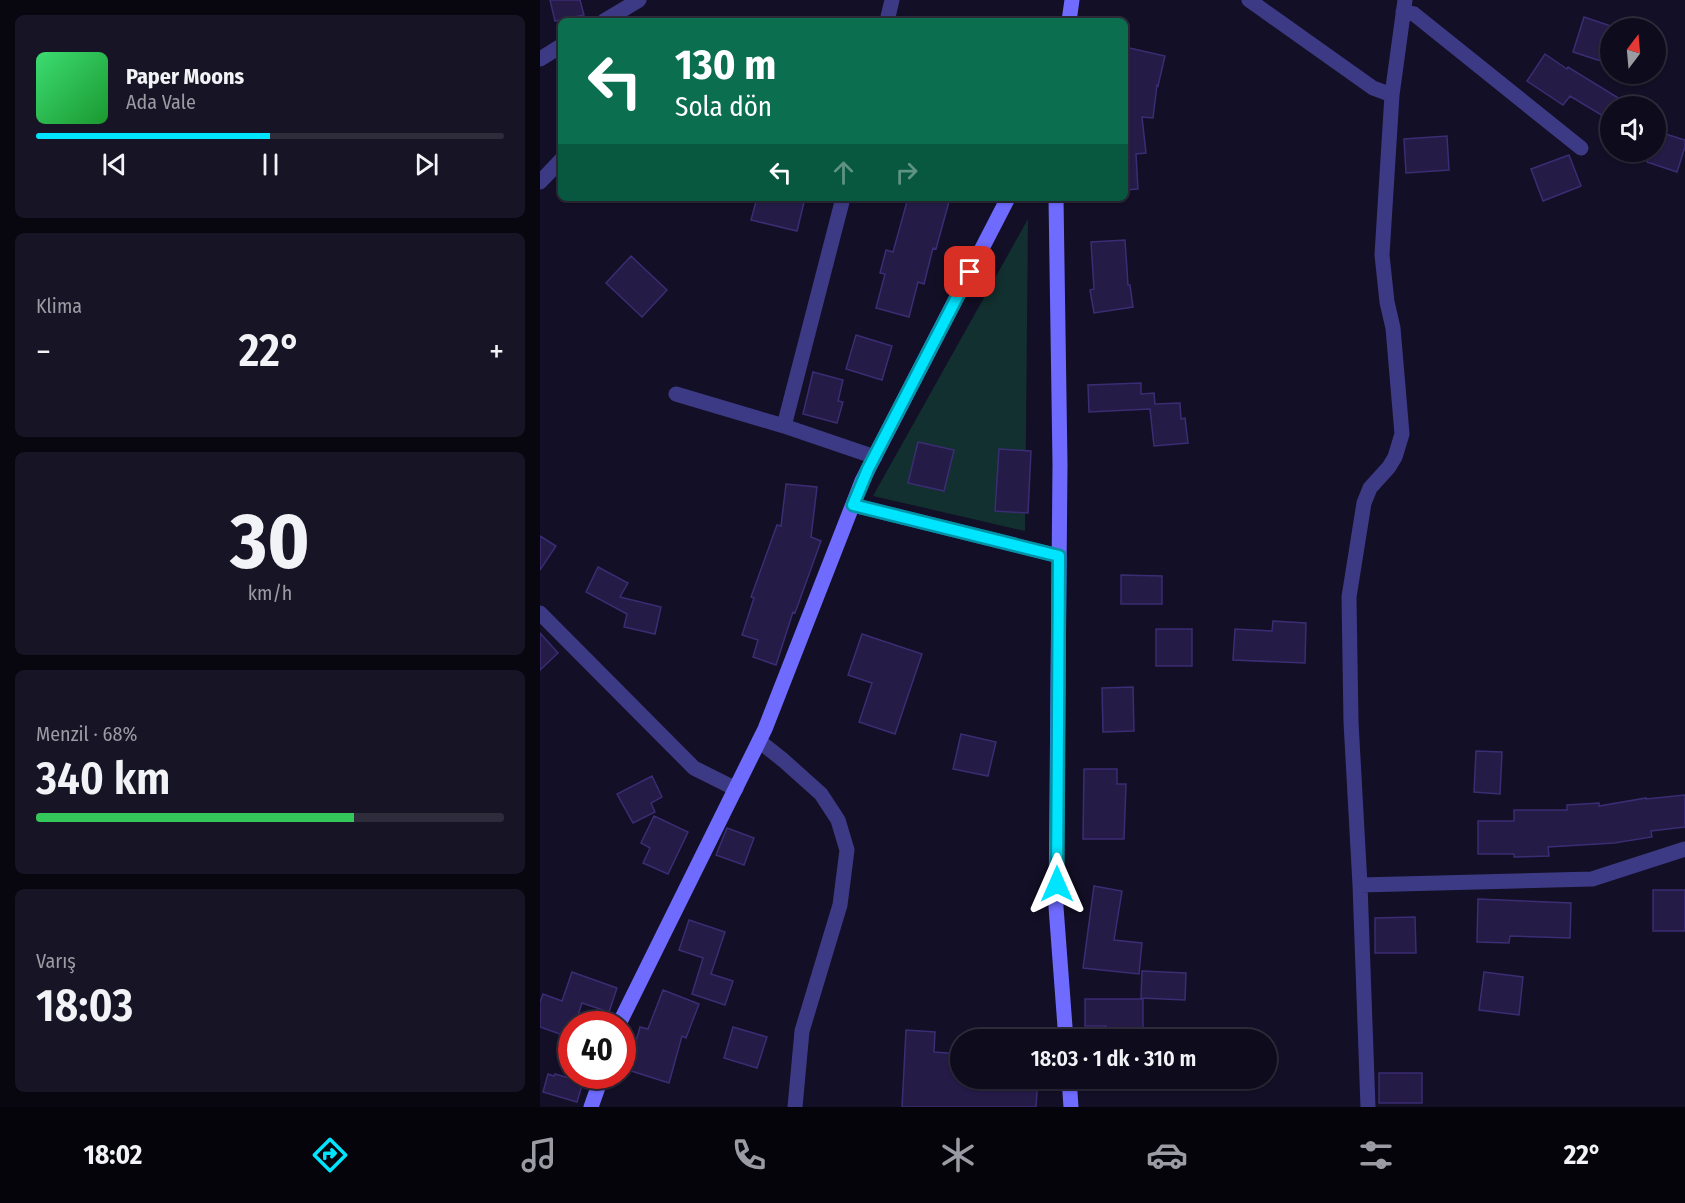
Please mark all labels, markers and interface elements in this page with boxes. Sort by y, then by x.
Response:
north arrow [1600,18,1666,84]
map controls [1600,18,1666,162]
text: 130 m [675,40,776,90]
icon: left [576,42,654,120]
text: Paper Moons [126,63,244,90]
text: Ada Vale [126,90,196,114]
text: Sola dön [675,91,772,123]
button: sound [1600,96,1666,162]
icon: previous [98,148,131,181]
icon: pause [254,148,287,181]
icon: next [410,148,443,181]
icon: left [764,156,797,189]
icon: ahead [827,156,860,189]
icon: right [890,156,923,189]
pin [944,246,995,297]
icon: arrive [953,255,986,288]
text: Klima [36,294,82,318]
text: 22° [239,324,301,378]
text: − [36,332,51,372]
text: + [489,332,504,372]
text: 30 [230,495,310,589]
text: km/h [248,581,292,605]
text: Menzil · 68% [36,722,137,746]
text: 340 km [36,752,171,806]
position arrow [1025,852,1089,916]
text: Varış [36,949,76,973]
text: 18:03 [36,979,133,1033]
speed limit sign: 40 [558,1011,636,1089]
text: 18:03 · 1 dk · 310 m [1031,1045,1196,1072]
icon: directions [309,1134,351,1176]
icon: music [518,1134,560,1176]
icon: phone [728,1134,770,1176]
icon: climate [937,1134,979,1176]
icon: car [1146,1134,1188,1176]
icon: filters [1355,1134,1397,1176]
text: 18:02 [84,1139,142,1171]
text: 22° [1564,1139,1601,1171]

